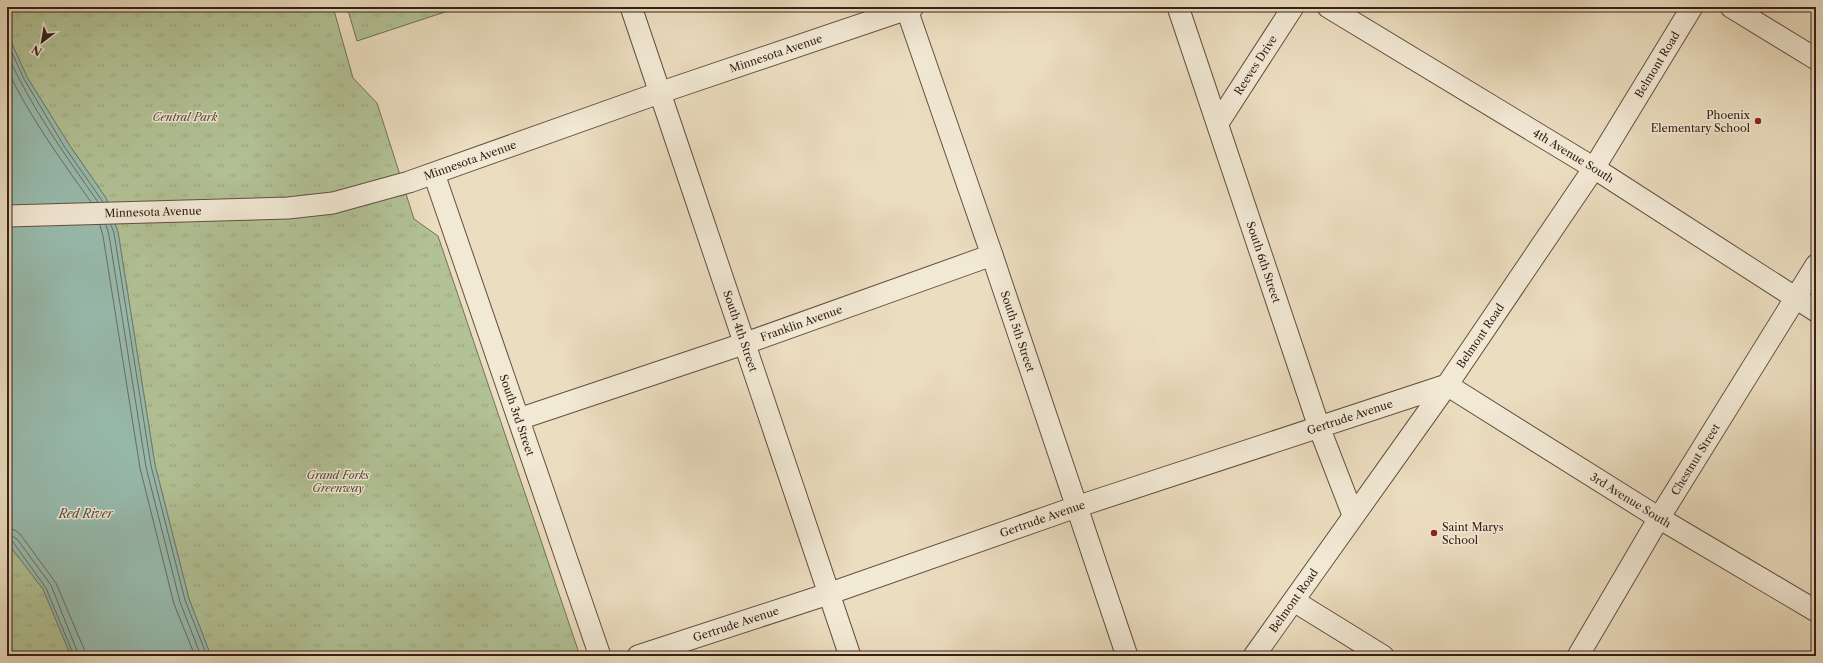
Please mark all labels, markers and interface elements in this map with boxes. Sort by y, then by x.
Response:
north arrow [22,22,62,62]
street label: Belmont Road [1632,29,1683,100]
street label: Minnesota Avenue [728,31,824,76]
street label: Reeves Drive [1231,33,1280,98]
text: N [29,42,45,59]
place label: Phoenix Elementary School [1651,108,1751,135]
park label: Central Park [153,110,218,124]
marker: Phoenix Elementary School [1753,116,1763,126]
street label: 4th Avenue South [1530,126,1617,186]
street label: Minnesota Avenue [422,137,518,183]
street label: Minnesota Avenue [104,203,202,220]
street label: South 6th Street [1243,219,1284,305]
street label: South 4th Street [720,288,761,374]
street label: South 5th Street [998,289,1038,374]
street label: Belmont Road [1453,301,1507,371]
street label: Franklin Avenue [758,302,844,344]
street label: South 3rd Street [497,373,538,458]
street label: Gertrude Avenue [1305,396,1395,438]
street label: Chestnut Street [1668,421,1723,498]
park label: Grand Forks Greenway [307,468,370,495]
street label: 3rd Avenue South [1588,470,1674,531]
street label: Gertrude Avenue [998,498,1087,540]
water label: Red River [58,506,115,521]
place label: Saint Marys School [1442,520,1504,547]
marker: Saint Marys School [1429,528,1439,538]
street label: Belmont Road [1266,566,1321,635]
street label: Gertrude Avenue [691,604,781,645]

